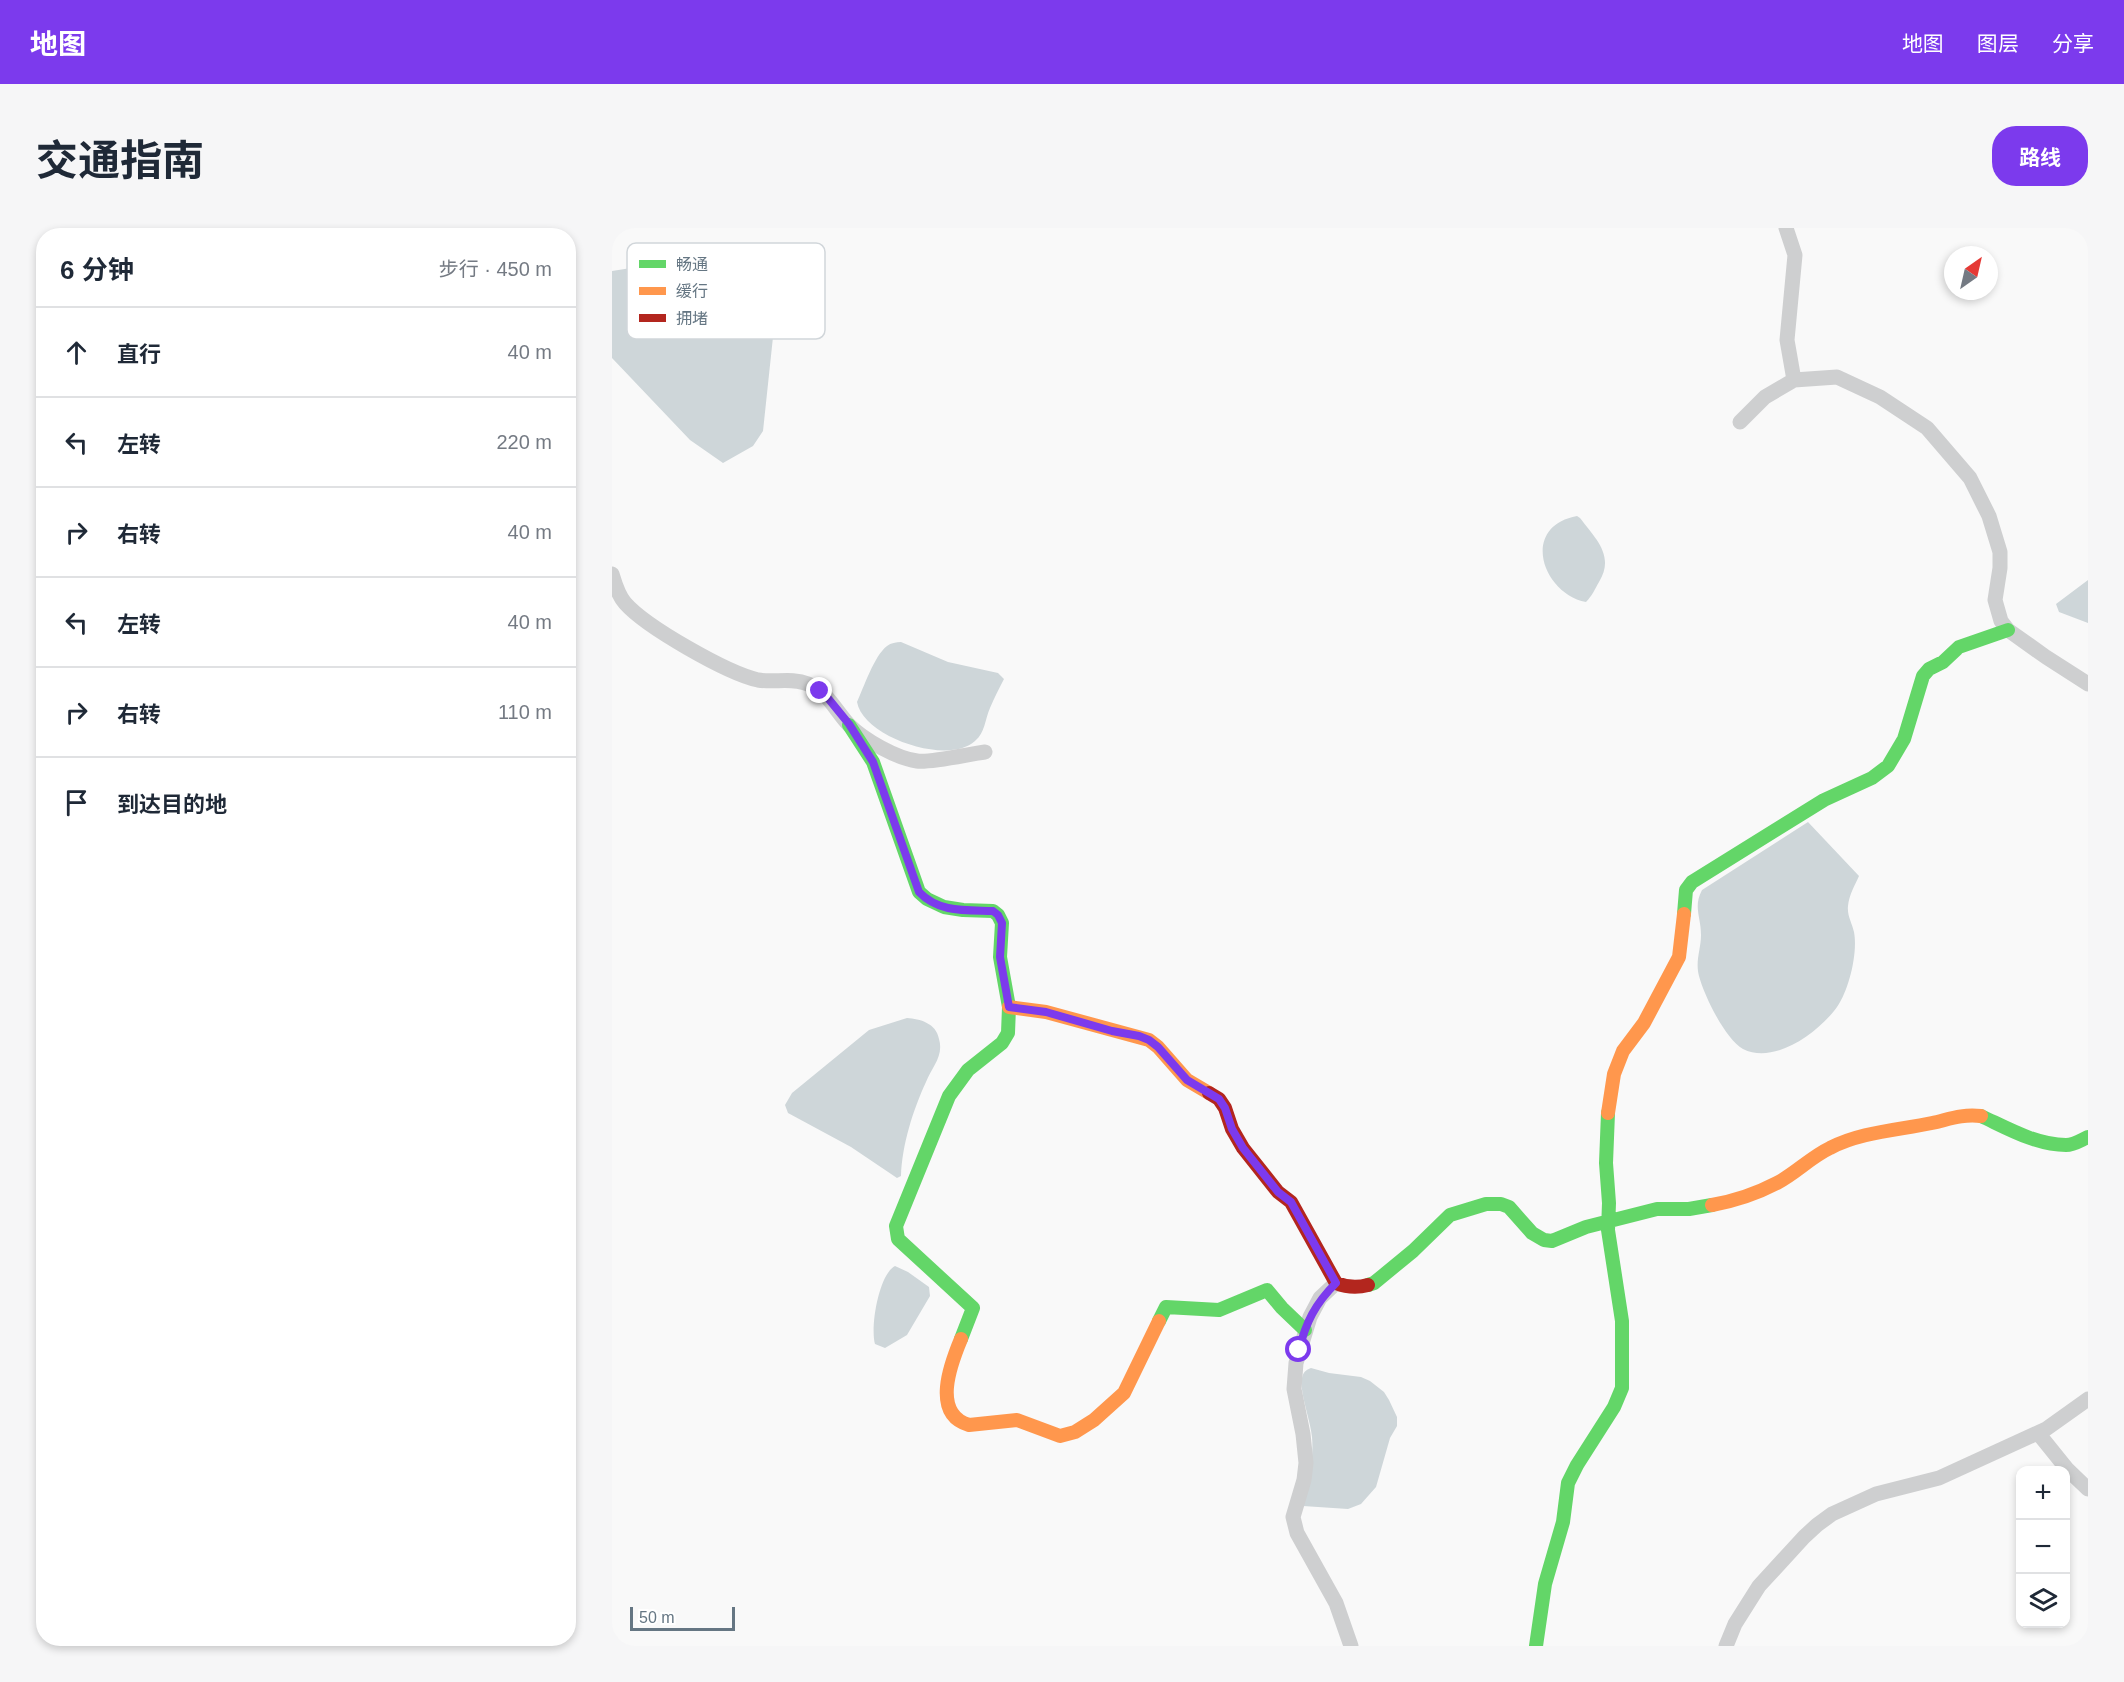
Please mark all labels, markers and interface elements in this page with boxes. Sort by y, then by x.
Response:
text: 地图 [30,29,86,60]
text: 地图 [1902,32,1944,55]
text: 图层 [1977,32,2019,55]
text: 分享 [2052,32,2094,55]
button: 路线 [1992,126,2088,186]
text: 交通指南 [36,137,204,184]
legend [627,243,825,339]
north arrow [1944,246,1998,300]
text: 6 分钟 [60,255,134,285]
text: 畅通 [676,256,708,273]
text: 步行 · 450 m [439,258,552,280]
text: 缓行 [676,283,708,300]
text: 拥堵 [676,310,708,327]
icon: ahead [60,336,93,369]
text: 40 m [508,341,552,363]
text: 直行 [117,342,161,367]
icon: left [60,426,93,459]
text: 220 m [496,431,552,453]
text: 左转 [117,432,161,457]
icon: right [60,516,93,549]
text: 40 m [508,521,552,543]
text: 右转 [117,522,161,547]
icon: left [60,606,93,639]
text: 40 m [508,611,552,633]
text: 左转 [117,612,161,637]
route end [806,677,832,703]
icon: right [60,696,93,729]
text: 110 m [498,701,552,723]
text: 右转 [117,702,161,727]
icon: arrive [60,786,93,819]
text: 到达目的地 [117,792,227,817]
route start [1285,1336,1311,1362]
map controls [2016,1466,2070,1628]
button: + [2016,1466,2070,1520]
button: − [2016,1520,2070,1574]
button: layers [2016,1574,2070,1628]
scale bar [630,1604,735,1632]
text: 50 m [639,1609,675,1626]

